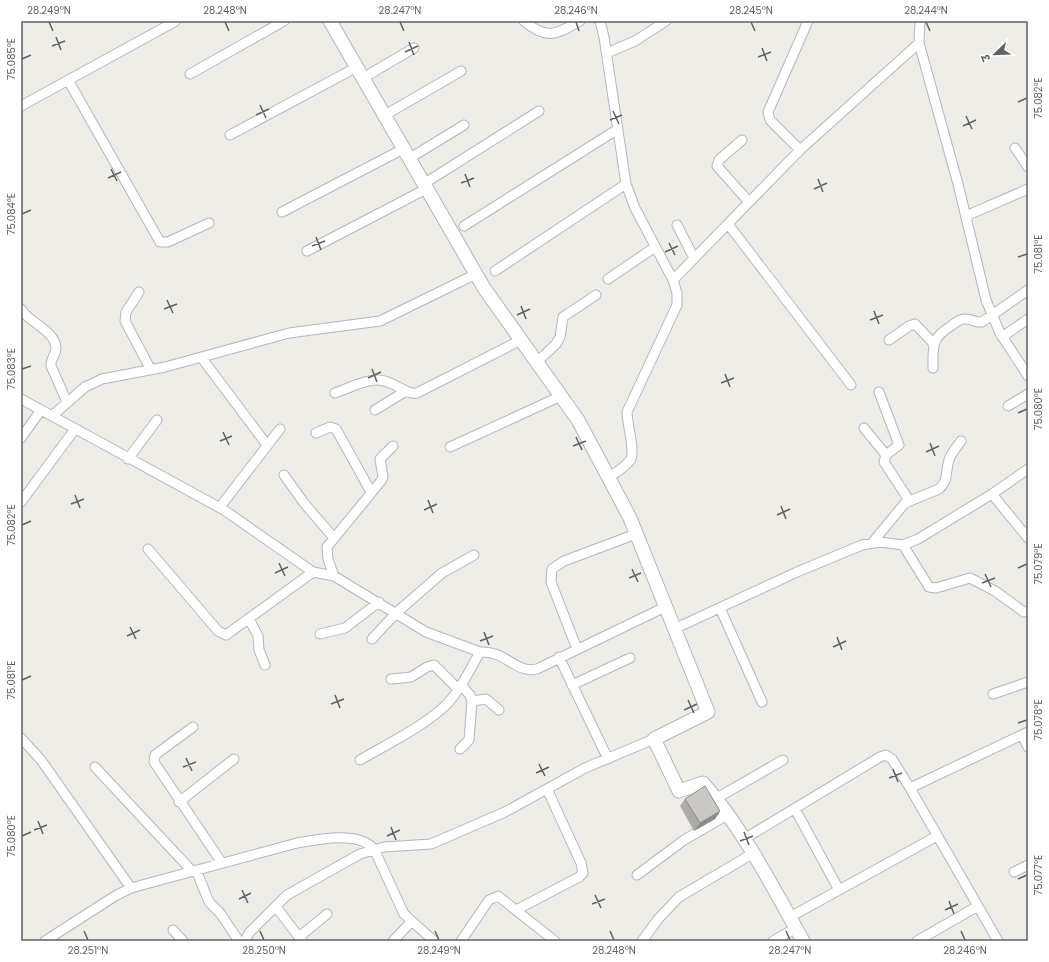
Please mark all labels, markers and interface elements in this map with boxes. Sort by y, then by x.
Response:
text: 28.249°N [27,3,71,18]
text: 28.248°N [203,3,247,18]
text: 28.247°N [379,3,421,18]
text: 28.246°N [554,3,598,18]
text: 28.245°N [729,3,773,18]
text: 28.244°N [904,3,948,18]
north arrow [975,34,1015,74]
text: 75.085°E [4,38,19,80]
text: उ [977,51,995,65]
text: 75.082°E [1031,77,1046,119]
text: 75.084°E [4,193,19,235]
text: 75.081°E [1031,235,1046,273]
text: 75.083°E [4,348,19,390]
text: 75.080°E [1031,388,1046,430]
text: 75.082°E [4,504,19,546]
text: 75.079°E [1031,543,1046,585]
text: 75.081°E [4,661,19,699]
text: 75.078°E [1031,699,1046,741]
text: 75.080°E [4,815,19,857]
text: 75.077°E [1031,855,1046,895]
text: 28.251°N [68,943,108,958]
text: 28.250°N [242,943,286,958]
text: 28.249°N [417,943,461,958]
text: 28.248°N [592,943,636,958]
text: 28.247°N [769,943,811,958]
text: 28.246°N [943,943,987,958]

